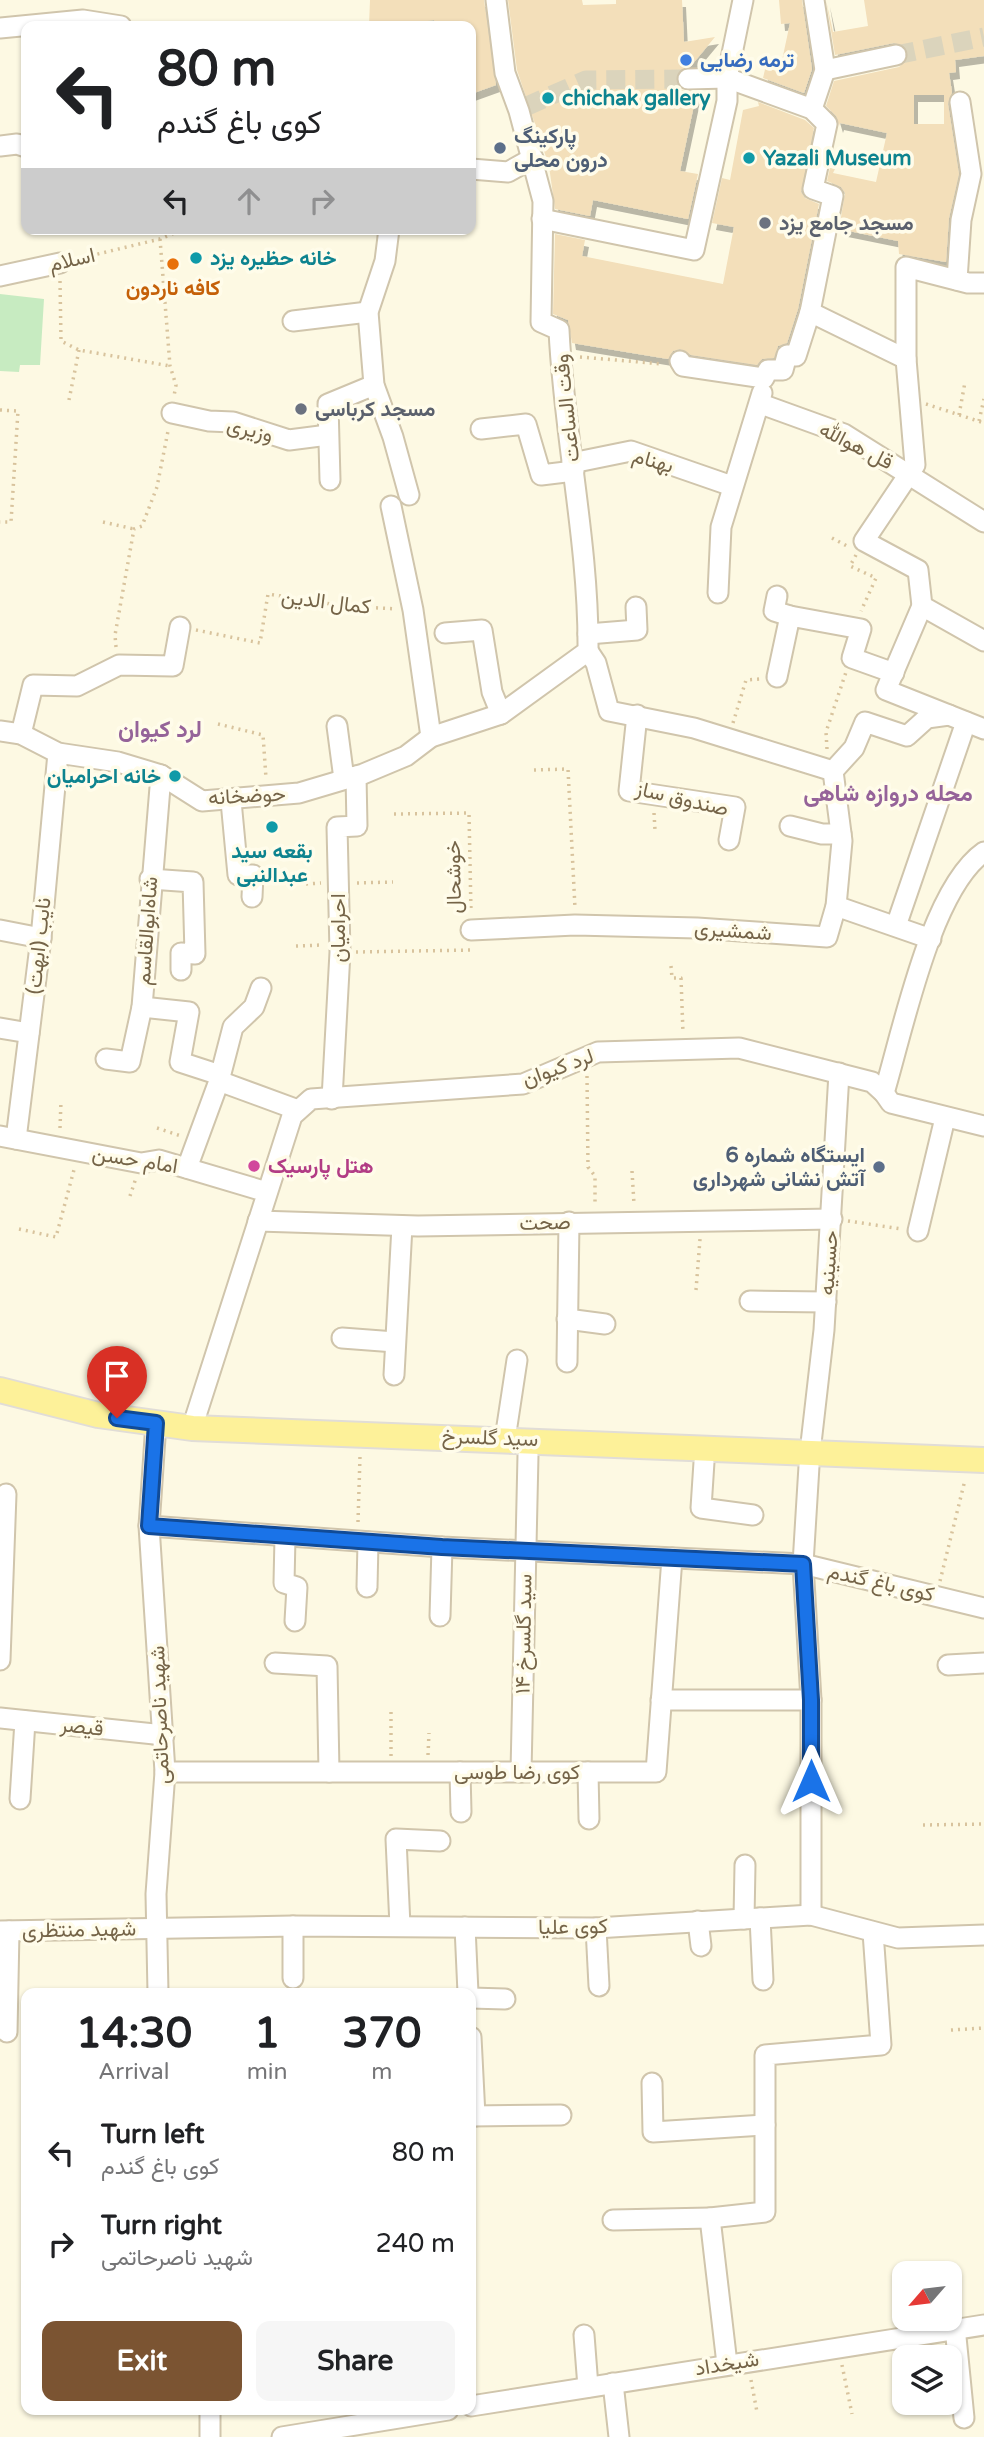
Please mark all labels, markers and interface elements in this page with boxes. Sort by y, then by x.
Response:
text: 80 m [157,40,276,99]
place label: ترمه رضایی [700,48,795,73]
icon: left [42,49,133,140]
marker: ترمه رضایی [678,52,694,68]
place label: chichak gallery [562,86,711,111]
marker: chichak gallery [540,90,556,106]
text: کوی باغ گندم [157,104,322,142]
place label: پارکینگ درون محلی [514,124,608,173]
marker: پارکینگ درون محلی [492,140,508,156]
place label: Yazali Museum [763,146,912,171]
marker: Yazali Museum [741,150,757,166]
icon: left [157,182,195,220]
icon: ahead [230,182,268,220]
icon: right [303,182,341,220]
place label: مسجد جامع یزد [779,211,914,237]
marker: مسجد جامع یزد [757,215,773,231]
street label: اسلام [46,243,98,278]
place label: خانه حظیره یزد [210,246,337,271]
marker: خانه حظیره یزد [188,250,204,266]
marker: کافه ناردون [165,256,181,272]
place label: کافه ناردون [126,276,220,301]
street label: وقت الساعت [549,353,585,463]
place label: مسجد کرباسی [315,397,435,422]
marker: مسجد کرباسی [293,401,309,417]
street label: وزیری [224,412,276,448]
street label: قل هوالله [815,416,898,475]
street label: بهنام [629,443,676,480]
street label: کمال الدین [280,584,372,620]
district label: لرد کیوان [118,716,202,744]
place label: خانه احرامیان [47,764,161,789]
marker: خانه احرامیان [167,768,183,784]
street label: صندوق ساز [632,776,731,822]
district label: محله دروازه شاهی [803,780,973,808]
street label: حوضخانه [208,781,286,811]
marker: بقعه سید عبدالنبی [264,819,280,835]
place label: بقعه سید عبدالنبی [231,839,313,888]
street label: خوشحال [441,840,467,914]
street label: شاه‌ابوالقاسم [131,876,164,986]
street label: احرامیان [326,893,351,963]
street label: نایب (ابهت) [21,896,57,996]
street label: شمشیری [693,916,773,946]
street label: لرد کیوان [519,1044,597,1092]
street label: امام حسن [90,1141,180,1180]
place label: ایستگاه شماره 6 آتش نشانی شهرداری [693,1143,867,1192]
place label: هتل پارسیک [268,1154,373,1180]
marker: هتل پارسیک [246,1158,262,1174]
marker: ایستگاه شماره 6 آتش نشانی شهرداری [871,1159,887,1175]
street label: صحت [519,1210,571,1236]
street label: حسینیه [814,1230,844,1296]
pin [87,1346,147,1418]
icon: arrive [98,1357,136,1395]
street label: سید گلسرخ [441,1424,539,1453]
street label: کوی باغ گندم [825,1559,937,1608]
street label: سید گلسرخ ۱۴ [510,1574,539,1694]
street label: شهید ناصرحاتمی [145,1645,175,1785]
street label: قیصر [58,1712,105,1742]
position arrow [774,1744,848,1818]
street label: کوی رضا طوسی [454,1760,580,1785]
street label: کوی علیا [538,1914,608,1940]
street label: شهید منتظری [22,1917,136,1943]
text: 14:30 [76,2008,192,2059]
text: 1 [254,2008,280,2059]
text: 370 [342,2008,421,2059]
text: Arrival [98,2058,169,2086]
text: min [247,2058,288,2086]
text: m [371,2058,392,2086]
text: Turn left [101,2119,204,2150]
icon: left [42,2134,80,2172]
text: 80 m [392,2137,455,2168]
text: کوی باغ گندم [101,2153,219,2181]
text: Turn right [101,2210,222,2241]
icon: right [42,2225,80,2263]
text: 240 m [375,2228,455,2259]
text: شهید ناصرحاتمی [101,2244,253,2272]
north arrow [892,2261,962,2331]
map controls [892,2261,962,2415]
button: Exit [42,2321,242,2401]
button: Share [256,2321,455,2401]
button: layers [892,2345,962,2415]
street label: شیخداد [693,2347,761,2381]

